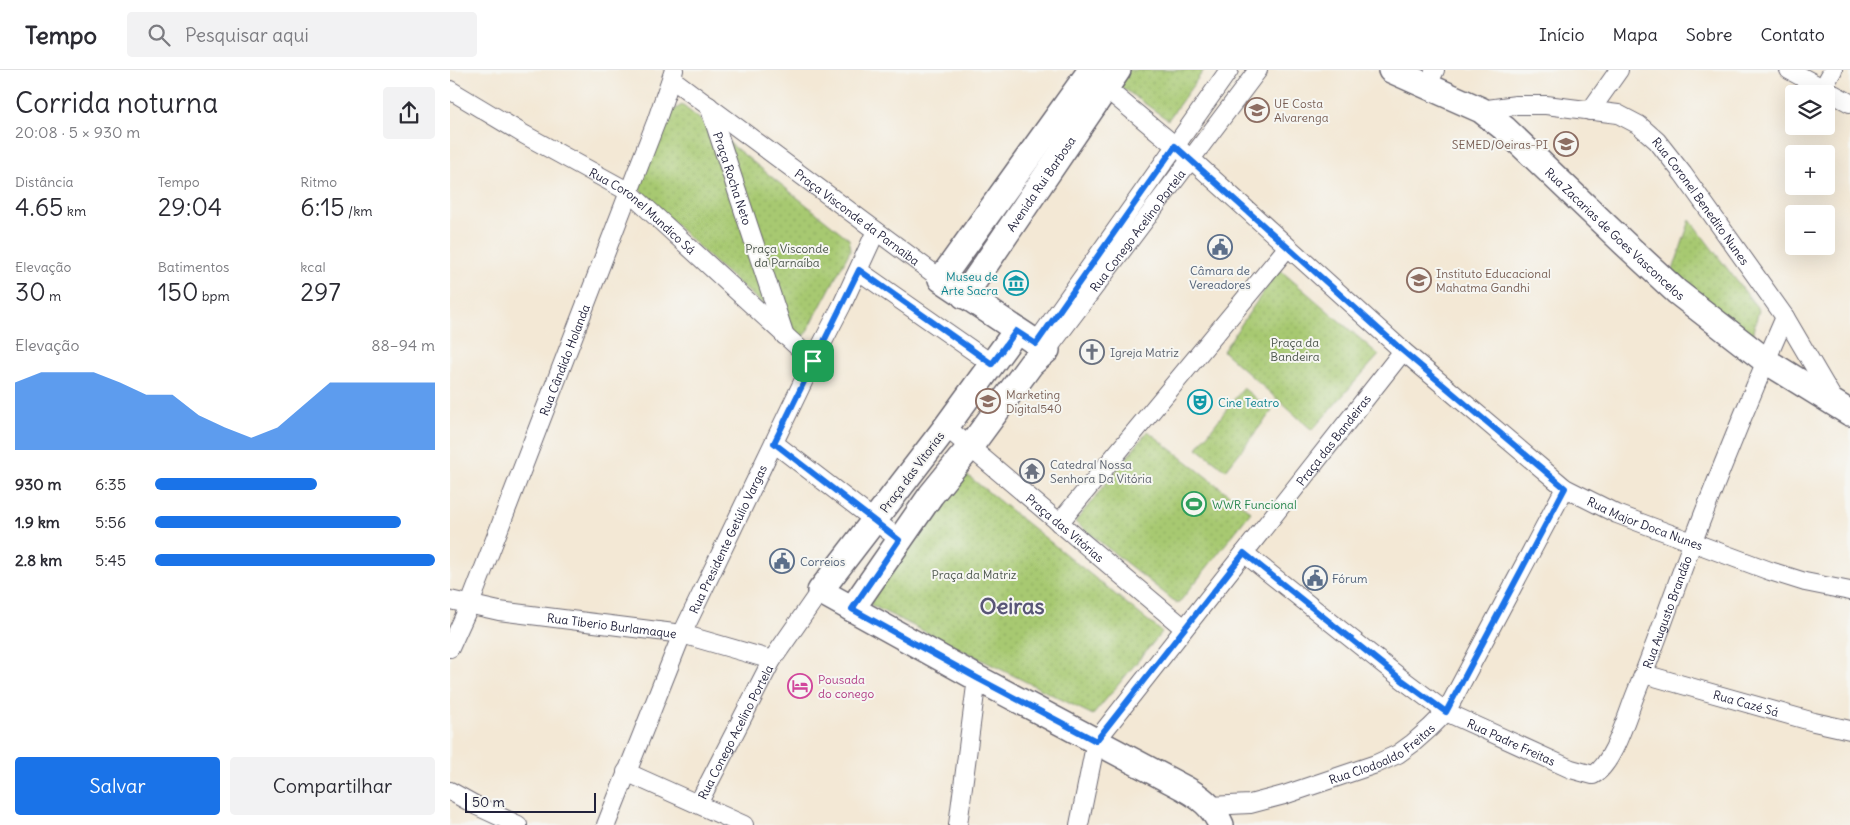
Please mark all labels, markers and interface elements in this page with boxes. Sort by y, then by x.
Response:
search box [127,12,477,57]
text: Tempo [25,20,97,50]
icon: search [145,21,173,49]
text: Pesquisar aqui [185,23,309,47]
text: Início [1539,23,1585,46]
text: Mapa [1613,23,1658,46]
text: Sobre [1686,23,1732,46]
text: Contato [1760,23,1825,46]
text: Corrida noturna [15,85,218,121]
map controls [1785,85,1835,255]
button: layers [1785,85,1835,135]
button: share [383,87,435,139]
place label: UE Costa Alvarenga [1274,96,1329,125]
school or university icon: UE Costa Alvarenga [1244,97,1270,123]
text: 20:08 · 5 × 930 m [15,122,140,142]
street label: Praça Rocha Neto [710,130,755,227]
school or university icon: SEMED/Oeiras-PI [1553,131,1579,157]
street label: Avenida Rui Barbosa [1003,133,1078,234]
street label: Rua Coronel Benedito Nunes [1649,134,1753,268]
place label: SEMED/Oeiras-PI [1452,137,1548,152]
button: + [1785,145,1835,195]
street label: Rua Coronel Mundico Sá [587,164,699,257]
street label: Rua Zacarias de Goes Vasconcelos [1542,164,1688,303]
street label: Praça Visconde da Parnaiba [792,166,923,268]
street label: Rua Conego Acelino Portela [1086,166,1188,294]
text: Distância [15,173,74,191]
text: Tempo [158,173,200,191]
text: Ritmo [300,173,337,191]
text: 4.65 [15,191,63,223]
text: 29:04 [158,191,222,223]
text: 6:15 [300,191,345,223]
text: km [63,202,86,220]
text: /km [345,202,373,220]
button: − [1785,205,1835,255]
public building icon: Câmara de Vereadores [1207,234,1233,260]
park label: Praça Visconde da Parnaíba [745,241,829,270]
text: Elevação [15,258,71,276]
text: Batimentos [158,258,229,276]
text: kcal [300,258,326,276]
place label: Câmara de Vereadores [1189,263,1251,292]
place label: Instituto Educacional Mahatma Gandhi [1436,266,1551,295]
school or university icon: Instituto Educacional Mahatma Gandhi [1406,267,1432,293]
place label: Museu de Arte Sacra [941,269,998,298]
museum icon: Museu de Arte Sacra [1003,270,1029,296]
text: 30 [15,276,46,308]
text: 150 [158,276,198,308]
text: 297 [300,276,341,308]
text: m [46,287,61,305]
text: bpm [198,287,230,305]
street label: Rua Cândido Holanda [536,302,593,418]
text: Elevação [15,335,79,355]
text: 88–94 m [371,335,435,355]
park label: Praça da Bandeira [1270,335,1320,364]
church icon: Igreja Matriz [1079,339,1105,365]
pin [792,340,834,382]
place label: Igreja Matriz [1110,345,1179,360]
icon: arrive [799,347,827,375]
place label: Marketing Digital540 [1006,387,1062,416]
school or university icon: Marketing Digital540 [975,388,1001,414]
theatre icon: Cine Teatro [1187,389,1213,415]
street label: Praça das Bandeiras [1293,391,1374,488]
place label: Cine Teatro [1218,395,1279,410]
street label: Praça das Vitorias [877,429,947,515]
place label: Catedral Nossa Senhora Da Vitória [1050,457,1152,486]
temple icon: Catedral Nossa Senhora Da Vitória [1019,458,1045,484]
street label: Rua Presidente Getúlio Vargas [686,462,770,616]
text: 930 m [15,474,62,494]
text: 6:35 [95,474,126,494]
street label: Praça das Vitórias [1023,490,1107,565]
sports icon: WWR Funcional [1181,491,1207,517]
street label: Rua Major Doca Nunes [1585,493,1705,553]
place label: WWR Funcional [1212,497,1297,512]
text: 1.9 km [15,512,60,532]
text: 5:56 [95,512,126,532]
public building icon: Correios [769,548,795,574]
text: 2.8 km [15,550,62,570]
text: 5:45 [95,550,126,570]
street label: Rua Augusto Brandão [1639,553,1694,670]
place label: Correios [800,554,845,569]
public building icon: Fórum [1302,565,1328,591]
park label: Praça da Matriz [931,567,1017,582]
place label: Fórum [1332,571,1368,586]
district label: Oeiras [979,592,1045,620]
street label: Rua Tiberio Burlamaque [546,610,677,641]
street label: Rua Conego Acelino Portela [694,662,776,802]
place label: Pousada do conego [818,672,875,701]
hotel icon: Pousada do conego [787,673,813,699]
street label: Rua Cazé Sá [1712,686,1781,719]
street label: Rua Padre Freitas [1465,715,1558,768]
street label: Rua Clodoaldo Freitas [1327,720,1438,787]
button: Salvar [15,757,220,815]
button: Compartilhar [230,757,435,815]
scale bar [465,790,596,813]
text: 50 m [472,793,505,811]

